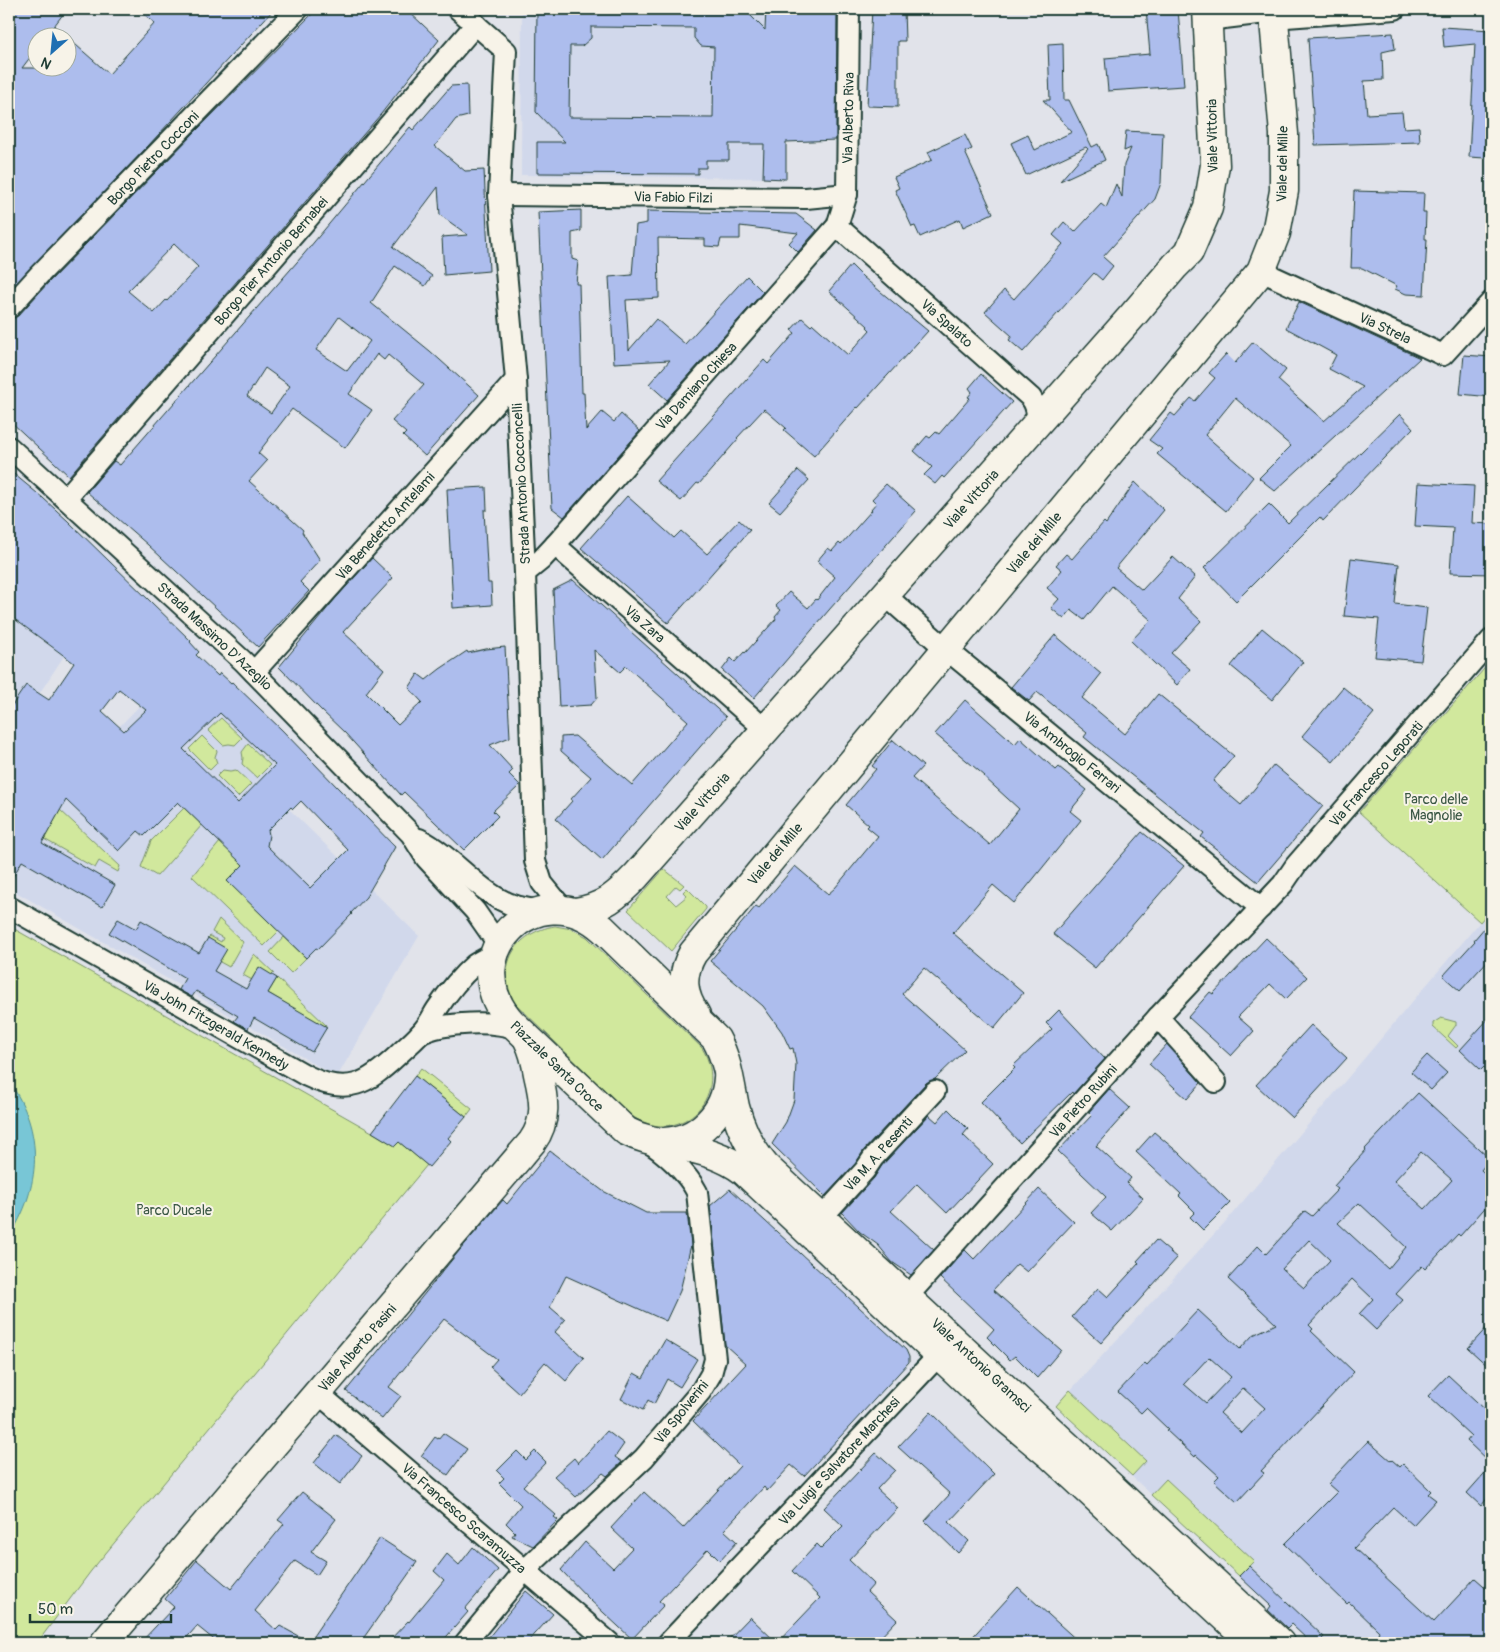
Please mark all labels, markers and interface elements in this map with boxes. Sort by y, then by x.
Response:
north arrow [28,28,78,78]
text: N [38,53,54,73]
street label: Via Alberto Riva [839,72,858,164]
street label: Viale Vittoria [1203,99,1222,173]
street label: Borgo Pietro Cocconi [104,107,203,209]
street label: Viale dei Mille [1273,126,1292,202]
street label: Via Fabio Filzi [634,188,713,207]
street label: Borgo Pier Antonio Bernabei [211,193,332,329]
street label: Via Spalato [917,296,977,352]
street label: Via Strela [1356,309,1414,348]
street label: Via Damiano Chiesa [652,339,740,434]
street label: Strada Antonio Cocconcelli [509,402,534,565]
street label: Viale Vittoria [940,466,1003,533]
street label: Via Benedetto Antelami [332,468,439,584]
street label: Viale dei Mille [1003,509,1065,578]
street label: Strada Massimo D'Azeglio [154,579,276,694]
street label: Via Zara [621,602,668,647]
street label: Via Ambrogio Ferrari [1020,708,1124,797]
street label: Via Francesco Leporati [1326,718,1427,830]
street label: Viale Vittoria [671,769,734,836]
park label: Parco delle Magnolie [1404,791,1468,824]
street label: Viale dei Mille [744,820,806,889]
street label: Via John Fitzgerald Kennedy [140,977,292,1074]
street label: Piazzale Santa Croce [506,1017,607,1115]
street label: Via Pietro Rubini [1046,1061,1121,1142]
street label: Via M. A. Pesenti [840,1113,917,1195]
park label: Parco Ducale [136,1202,212,1219]
street label: Viale Alberto Pasini [315,1301,400,1396]
street label: Viale Antonio Gramsci [927,1315,1035,1416]
street label: Via Spolverini [651,1377,713,1448]
street label: Via Luigi e Salvatore Marchesi [775,1393,904,1529]
street label: Via Francesco Scaramuzza [398,1460,530,1577]
scale bar [30,1592,171,1624]
text: 50 m [38,1600,73,1619]

